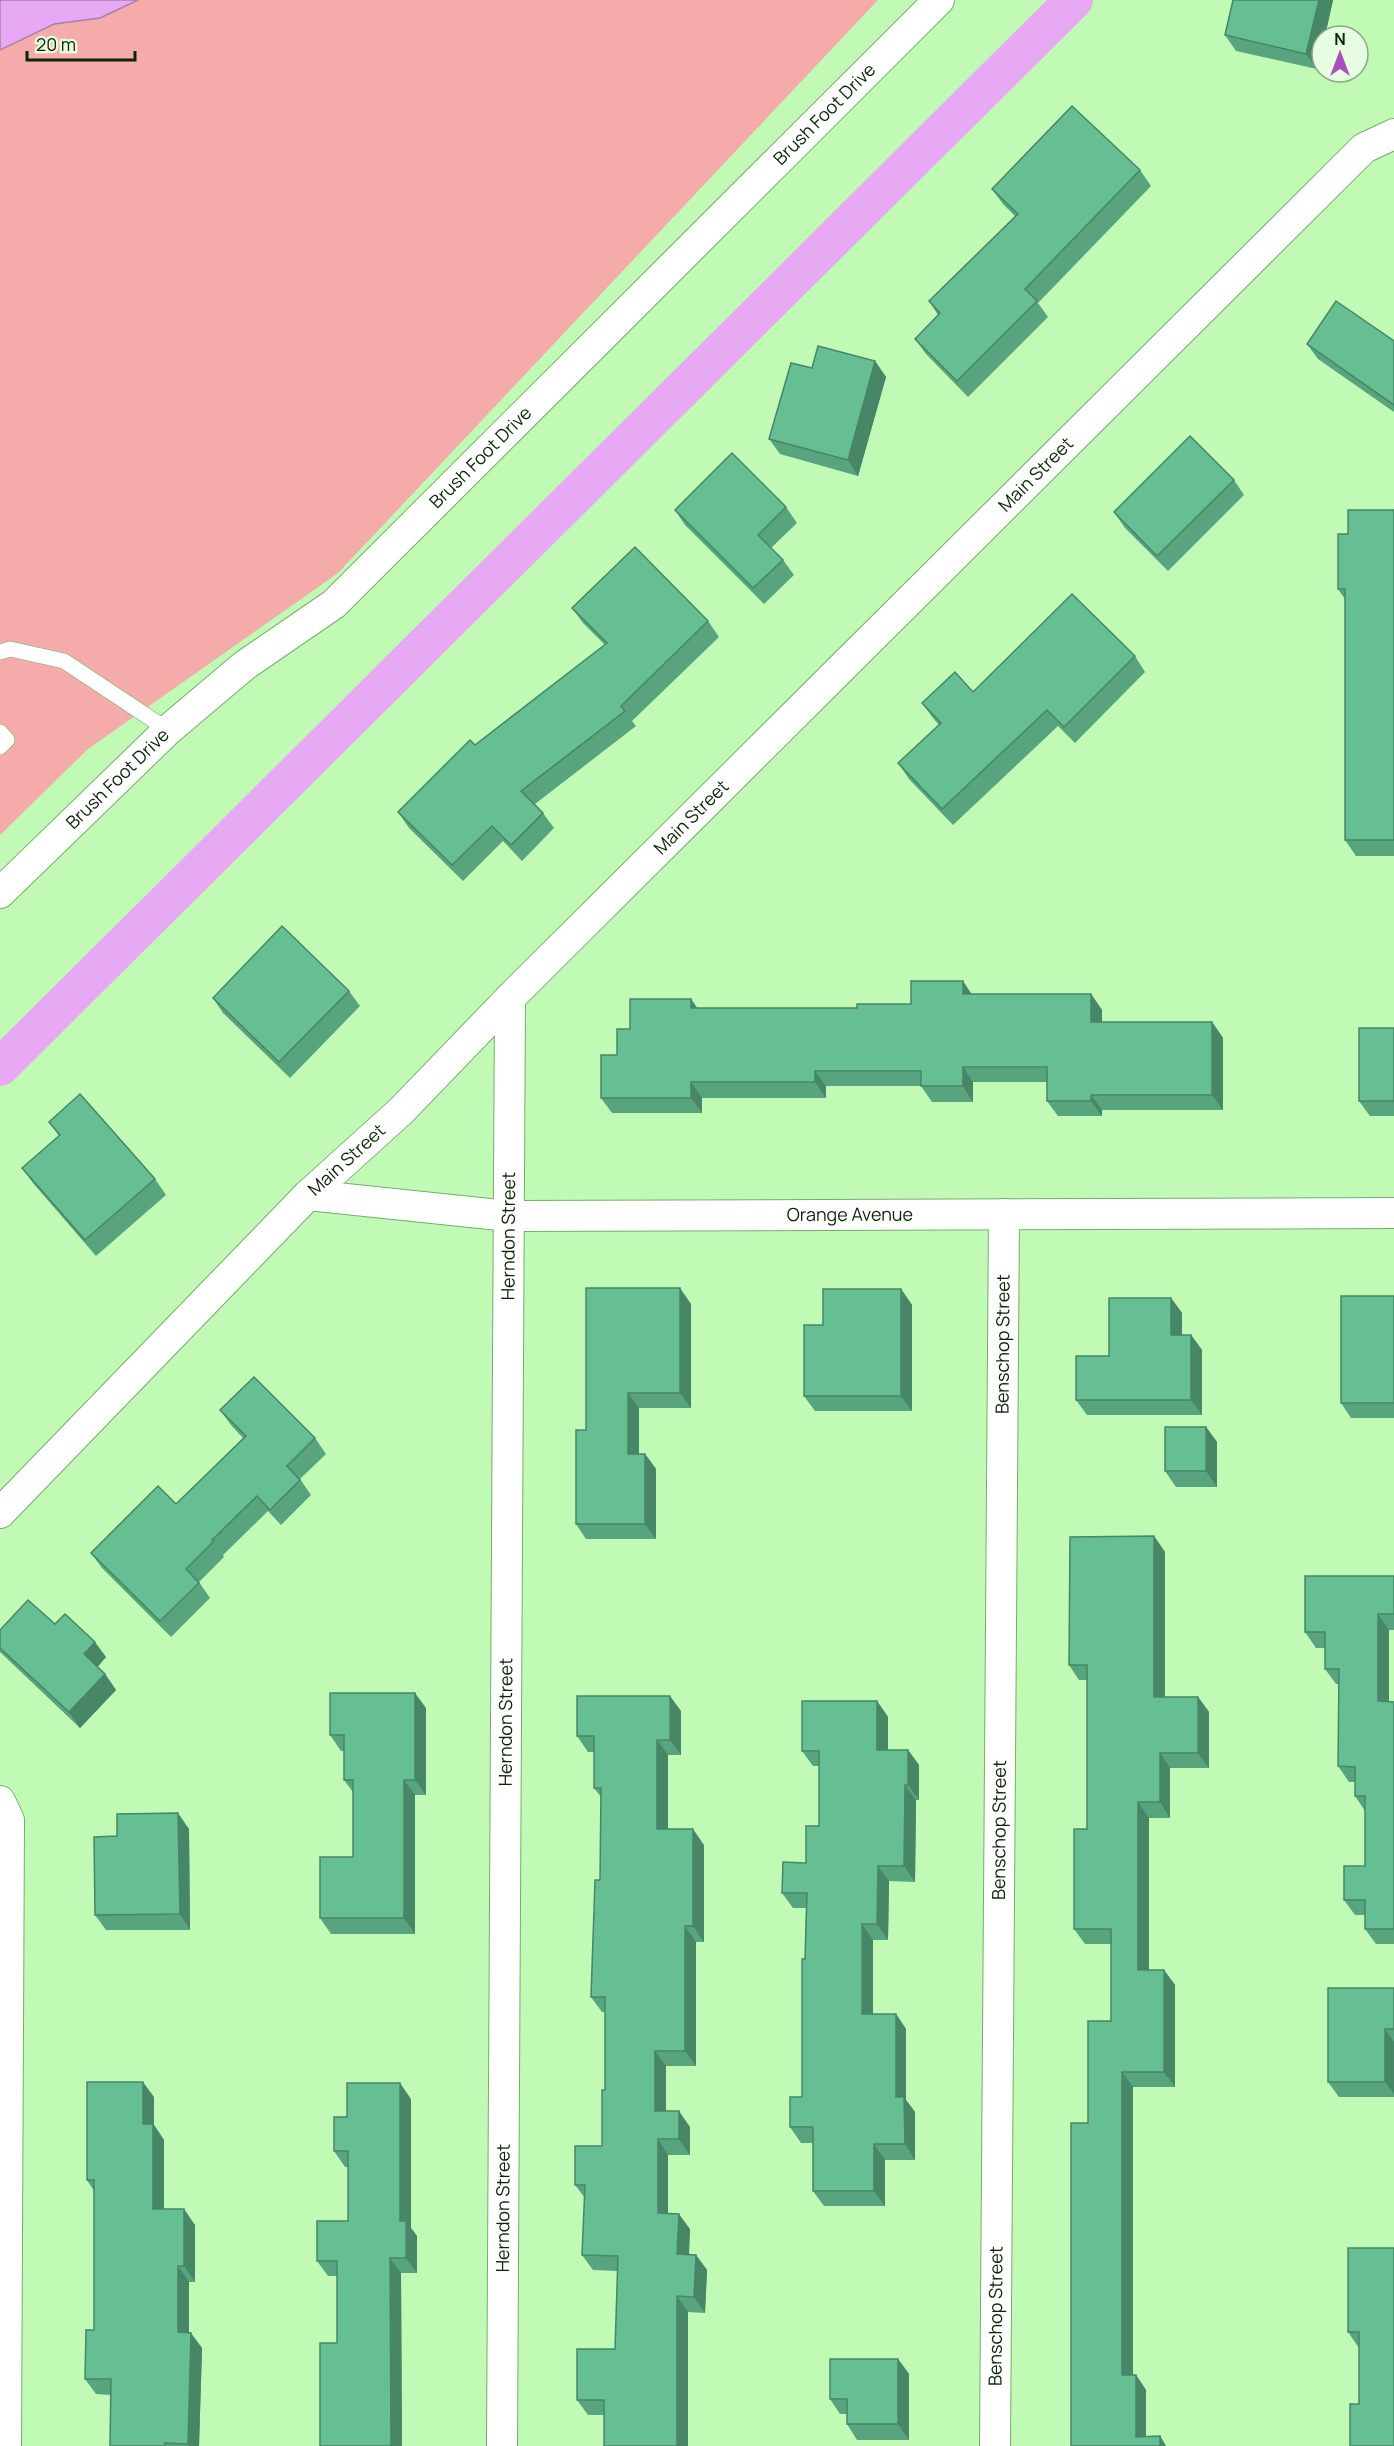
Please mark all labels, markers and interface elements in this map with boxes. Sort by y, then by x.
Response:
scale bar [27,24,135,62]
north arrow [1310,24,1370,84]
text: N [1334,28,1346,50]
text: 20 m [36,32,76,56]
street label: Brush Foot Drive [768,57,880,170]
street label: Brush Foot Drive [424,401,536,513]
street label: Main Street [992,431,1078,516]
street label: Brush Foot Drive [60,722,174,834]
street label: Main Street [648,774,733,859]
street label: Main Street [302,1118,390,1200]
street label: Herndon Street [495,1172,520,1300]
street label: Orange Avenue [787,1202,913,1226]
street label: Benschop Street [990,1274,1015,1414]
street label: Herndon Street [493,1658,517,1786]
street label: Benschop Street [986,1760,1011,1900]
street label: Herndon Street [490,2144,515,2272]
street label: Benschop Street [982,2246,1007,2386]

